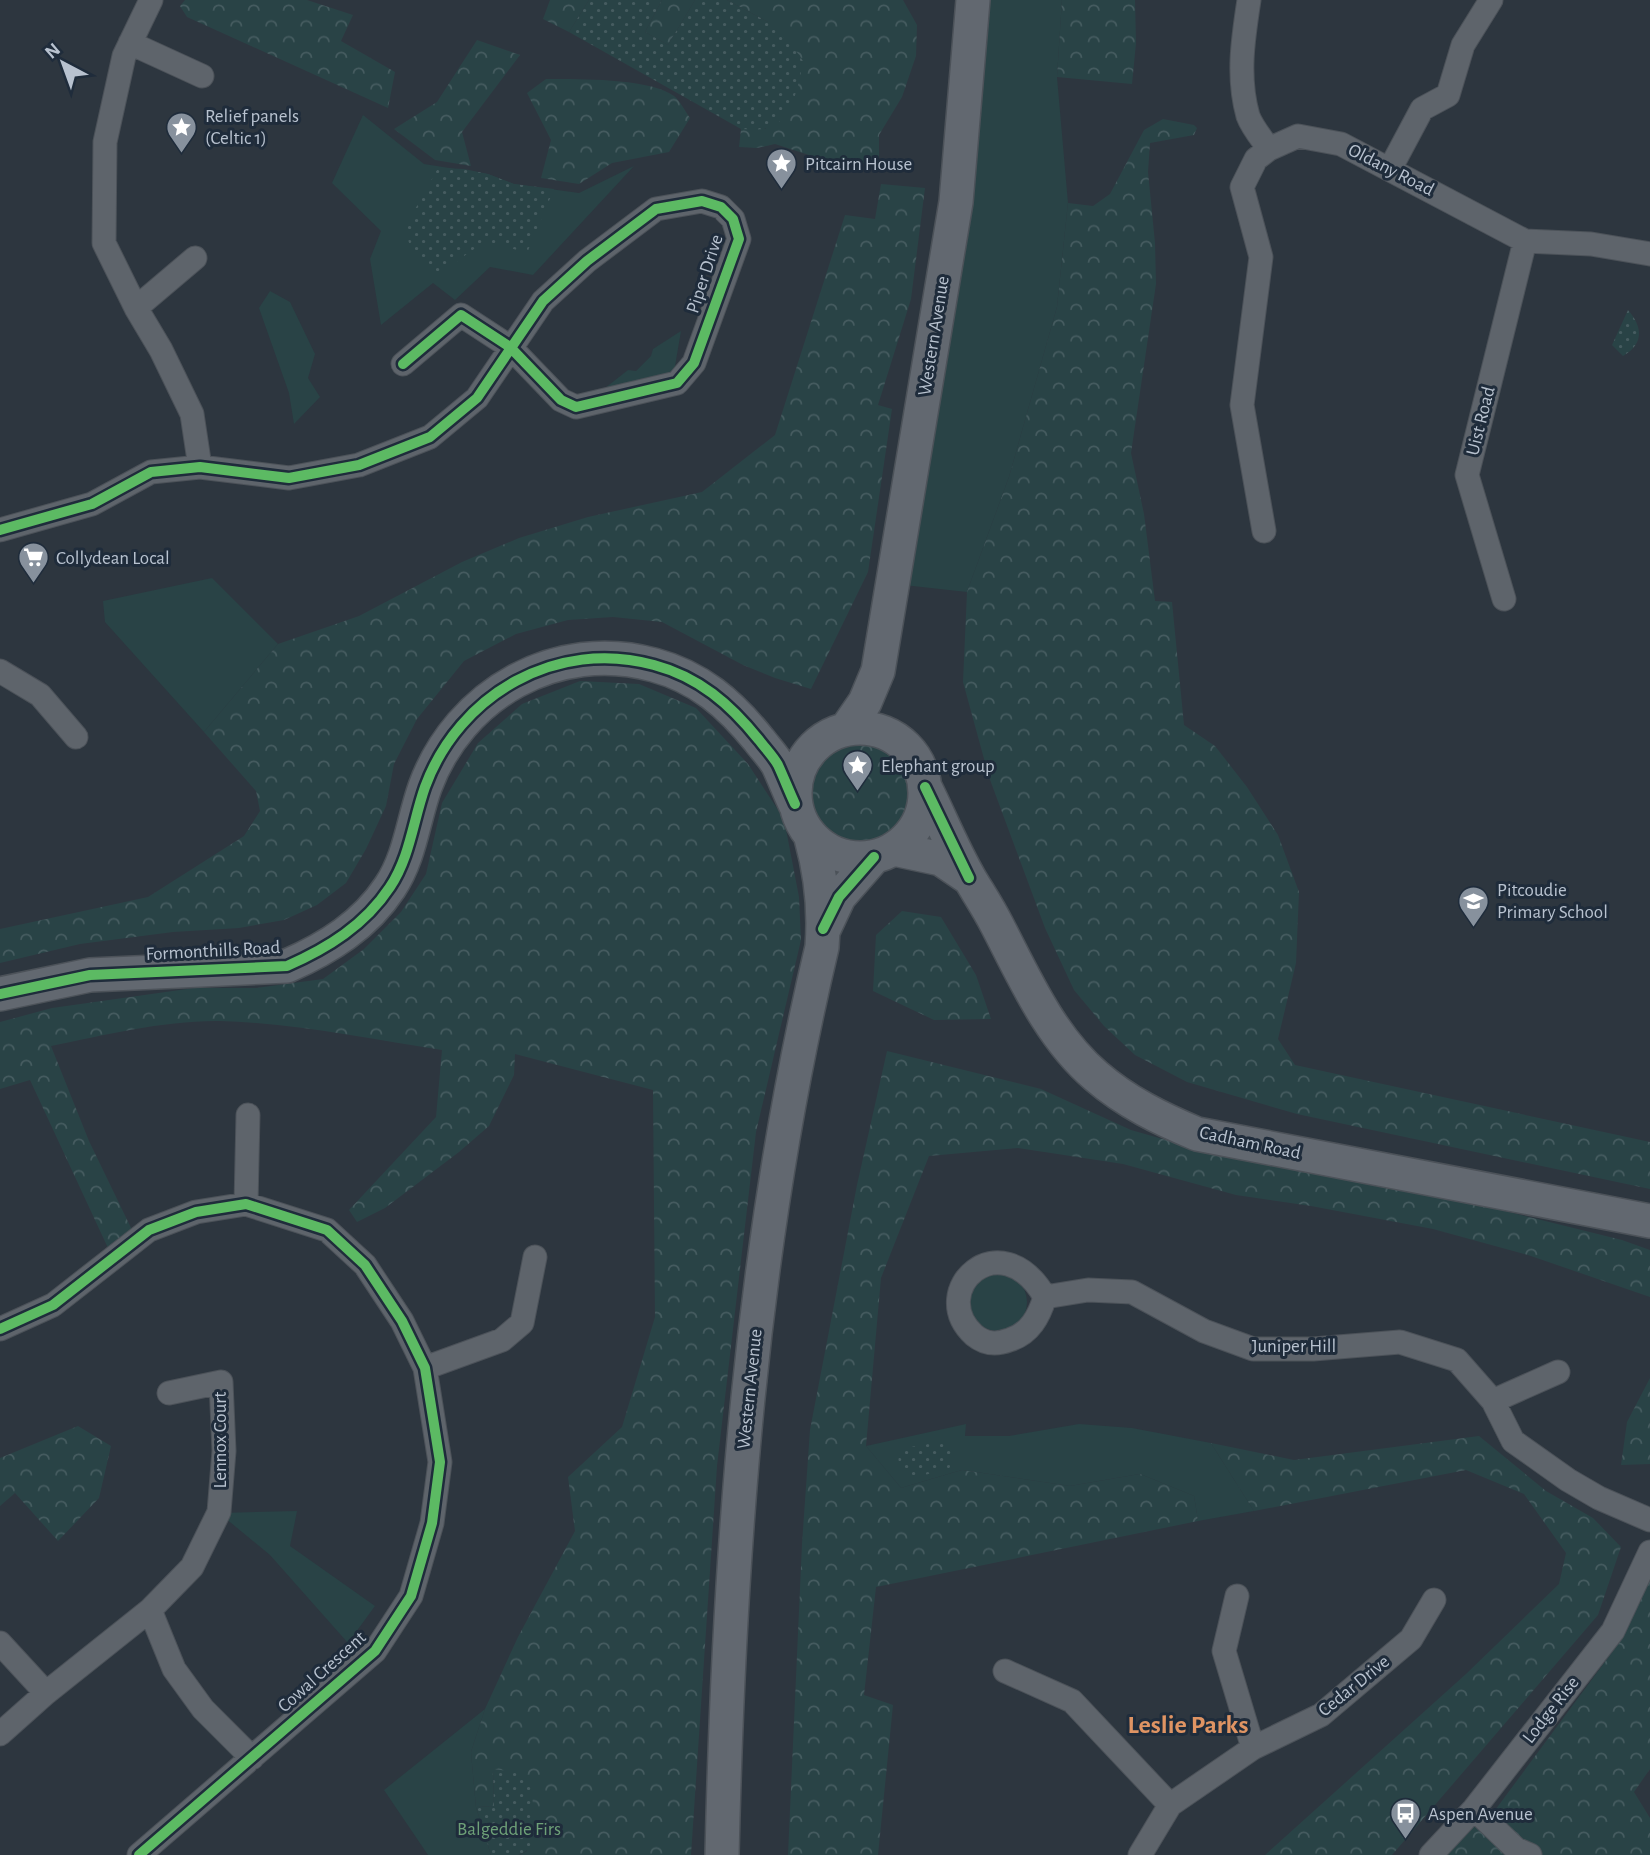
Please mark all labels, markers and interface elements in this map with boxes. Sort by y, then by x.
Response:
north arrow [28,28,98,98]
text: N [42,40,64,63]
place label: Relief panels (Celtic 1) [205,107,299,148]
place icon: Relief panels (Celtic 1) [165,110,199,154]
street label: Oldany Road [1345,140,1437,200]
place icon: Pitcairn House [765,147,799,191]
place label: Pitcairn House [805,155,912,174]
street label: Piper Drive [683,232,727,316]
street label: Western Avenue [915,275,953,397]
street label: Uist Road [1463,384,1499,458]
supermarket icon: Collydean Local [16,541,50,585]
place label: Collydean Local [56,549,170,568]
place icon: Elephant group [841,749,875,793]
place label: Elephant group [881,757,995,776]
place label: Pitcoudie Primary School [1497,881,1608,922]
school or university icon: Pitcoudie Primary School [1457,884,1491,928]
street label: Formonthills Road [145,938,281,964]
street label: Cadham Road [1198,1123,1303,1163]
street label: Western Avenue [734,1328,766,1450]
street label: Juniper Hill [1252,1337,1336,1356]
street label: Lennox Court [211,1392,230,1488]
street label: Cowal Crescent [274,1628,370,1716]
street label: Cedar Drive [1315,1652,1393,1720]
street label: Lodge Rise [1519,1673,1583,1747]
district label: Leslie Parks [1128,1712,1248,1738]
bus stop icon: Aspen Avenue [1388,1797,1422,1841]
place label: Aspen Avenue [1428,1805,1533,1824]
park label: Balgeddie Firs [457,1820,561,1839]

